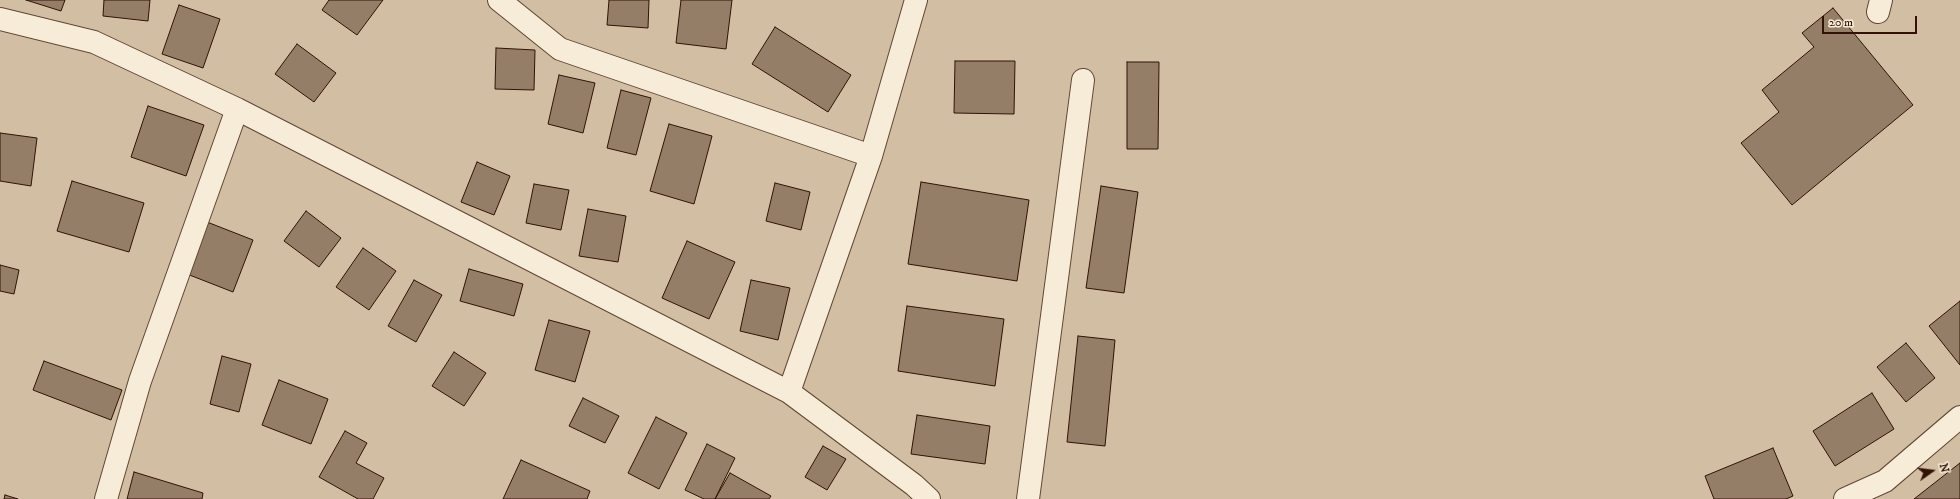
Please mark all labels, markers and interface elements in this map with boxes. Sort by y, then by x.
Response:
scale bar [1824,8,1919,34]
text: 20 m [1829,15,1853,30]
north arrow [1912,451,1952,491]
text: N [1936,462,1952,474]

